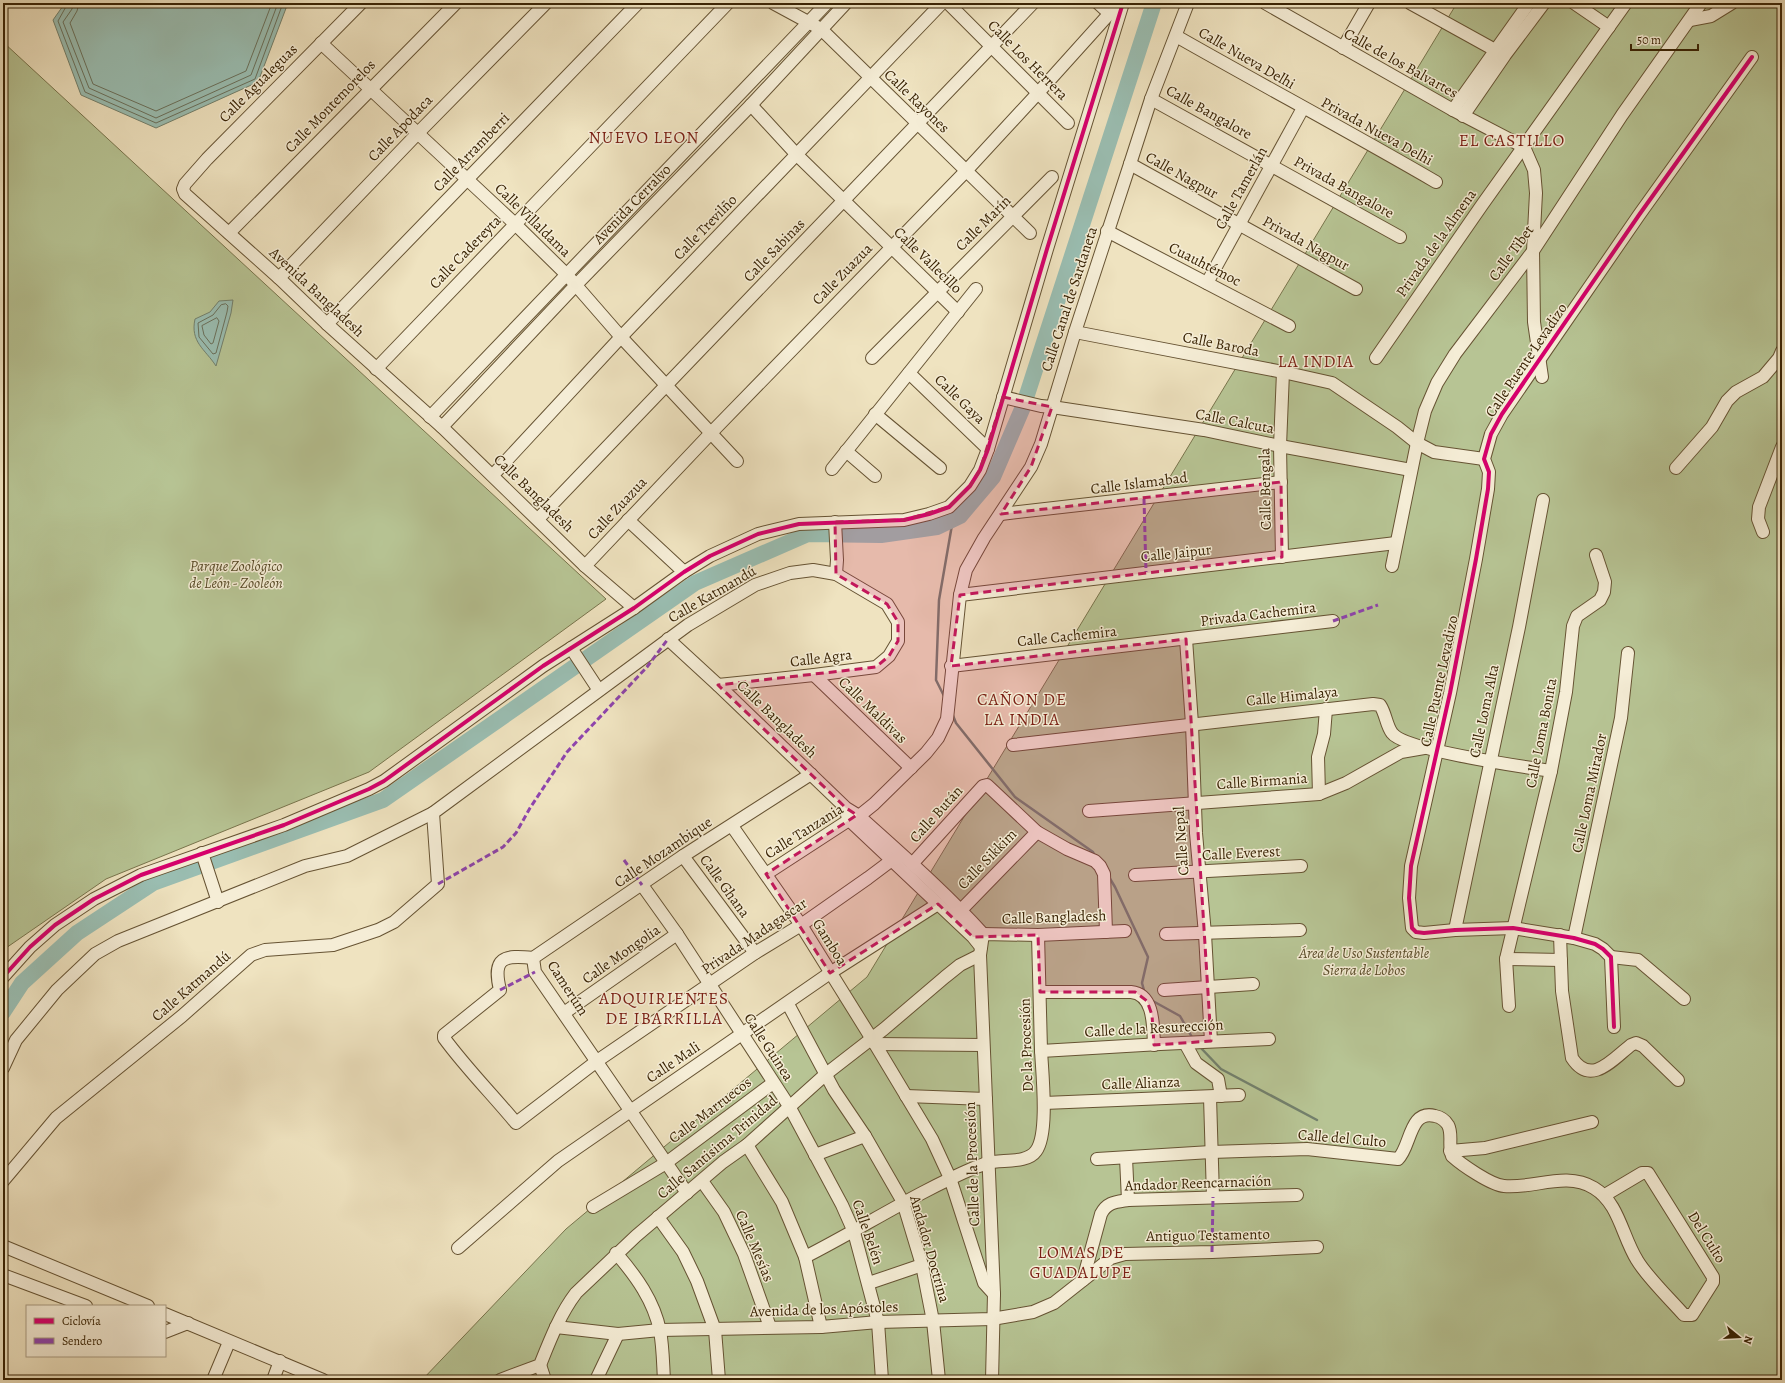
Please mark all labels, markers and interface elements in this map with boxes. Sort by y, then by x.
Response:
street label: Calle Los Herrera [984,16,1072,104]
street label: Calle Nueva Delhi [1195,22,1299,94]
street label: Calle de los Balvartes [1340,23,1462,103]
scale bar [1631,26,1698,52]
text: 50 m [1637,32,1661,48]
street label: Calle Agualeguas [214,39,302,127]
street label: Calle Montemorelos [280,55,380,157]
street label: Calle Rayones [880,65,954,137]
street label: Calle Bangalore [1162,80,1256,144]
street label: Calle Apodaca [363,90,437,166]
street label: Privada Nueva Delhi [1318,92,1436,170]
street label: Calle Arramberri [428,108,514,196]
district label: NUEVO LEON [589,126,699,149]
district label: EL CASTILLO [1459,129,1565,152]
street label: Calle Tamerlán [1210,143,1272,233]
street label: Calle Nagpur [1142,147,1222,203]
street label: Privada Bangalore [1290,151,1398,223]
street label: Avenida Cerralvo [588,160,675,249]
street label: Calle Villaldama [491,179,575,261]
street label: Privada de la Almena [1391,185,1481,301]
street label: Calle Trevilño [669,190,741,264]
street label: Calle Marín [951,191,1015,255]
street label: Calle Cadereyta [425,211,505,293]
street label: Privada Nagpur [1259,211,1353,275]
street label: Calle Sabinas [739,214,809,286]
street label: Calle Tibet [1484,221,1538,285]
street label: Calle Vallecillo [889,222,967,298]
street label: Calle Canal de Sardaneta [1036,224,1102,374]
street label: Cuauhtémoc [1165,237,1245,291]
street label: Calle Zuazua [807,239,877,309]
street label: Avenida Bangladesh [264,242,369,341]
street label: Calle Puente Levadizo [1480,299,1572,421]
street label: Calle Baroda [1181,327,1261,361]
district label: LA INDIA [1278,350,1354,373]
street label: Calle Gaya [930,370,990,428]
street label: Calle Calcuta [1194,404,1276,438]
street label: Calle Bengala [1254,448,1276,530]
street label: Calle Bangladesh [489,449,579,537]
street label: Calle Islamabad [1089,467,1189,499]
street label: Calle Zuazua [583,472,651,544]
street label: Calle Jaipur [1140,539,1213,567]
park label: Parque Zoológico de León - Zooleón [189,556,283,593]
street label: Calle Katmandú [664,560,760,627]
street label: Privada Cachemira [1199,597,1317,631]
street label: Calle Puente Levadizo [1415,613,1463,749]
street label: Calle Cachemira [1016,621,1118,651]
street label: Calle Agra [789,644,853,672]
street label: Calle Loma Alta [1464,662,1504,760]
street label: Calle Maldivas [834,672,912,748]
street label: Calle Bangladesh [732,675,822,763]
street label: Calle Loma Bonita [1521,676,1561,790]
street label: Calle Himalaya [1245,681,1339,711]
district label: CAÑON DE LA INDIA [977,688,1067,731]
street label: Calle Loma Mirador [1567,731,1611,855]
street label: Calle Birmania [1216,768,1308,794]
street label: Calle Bután [905,781,967,847]
street label: Calle Tanzania [761,799,847,863]
street label: Calle Nepal [1169,805,1193,876]
street label: Calle Mozambique [610,812,716,892]
street label: Calle Sikkim [953,824,1021,894]
street label: Calle Everest [1201,841,1281,865]
street label: Calle Ghana [695,850,755,922]
street label: Privada Madagascar [697,893,811,979]
street label: Calle Bangladesh [1001,905,1107,929]
street label: Gamboa [808,915,852,969]
street label: Calle Mongolia [578,920,664,988]
park label: Área de Uso Sustentable Sierra de Lobos [1298,943,1430,980]
street label: Calle Katmandú [147,946,235,1026]
street label: Camerúm [543,957,594,1020]
district label: ADQUIRIENTES DE IBARRILLA [598,987,729,1030]
street label: De la Procesión [1014,998,1038,1092]
street label: Calle Guinea [740,1009,798,1085]
street label: Calle de la Resurección [1084,1014,1224,1042]
street label: Calle Mali [642,1037,704,1087]
street label: Calle Marruecos [664,1072,756,1148]
street label: Calle Alianza [1101,1072,1181,1094]
street label: Calle Santisima Trinidad [653,1090,782,1203]
street label: Calle de la Procesión [960,1101,984,1227]
street label: Calle del Culto [1297,1124,1387,1152]
street label: Andador Reencarnación [1123,1170,1272,1196]
street label: Andador Doctrina [905,1192,955,1305]
street label: Calle Belén [848,1197,888,1267]
street label: Calle Mesías [731,1207,779,1285]
street label: Del Culto [1683,1207,1731,1267]
street label: Antiguo Testamento [1145,1224,1270,1246]
district label: LOMAS DE GUADALUPE [1030,1241,1133,1284]
street label: Avenida de los Apóstoles [748,1296,899,1322]
legend [26,1305,166,1357]
text: Ciclovía [62,1313,101,1329]
north arrow [1719,1317,1759,1357]
text: Sendero [62,1333,102,1349]
text: N [1740,1334,1756,1346]

